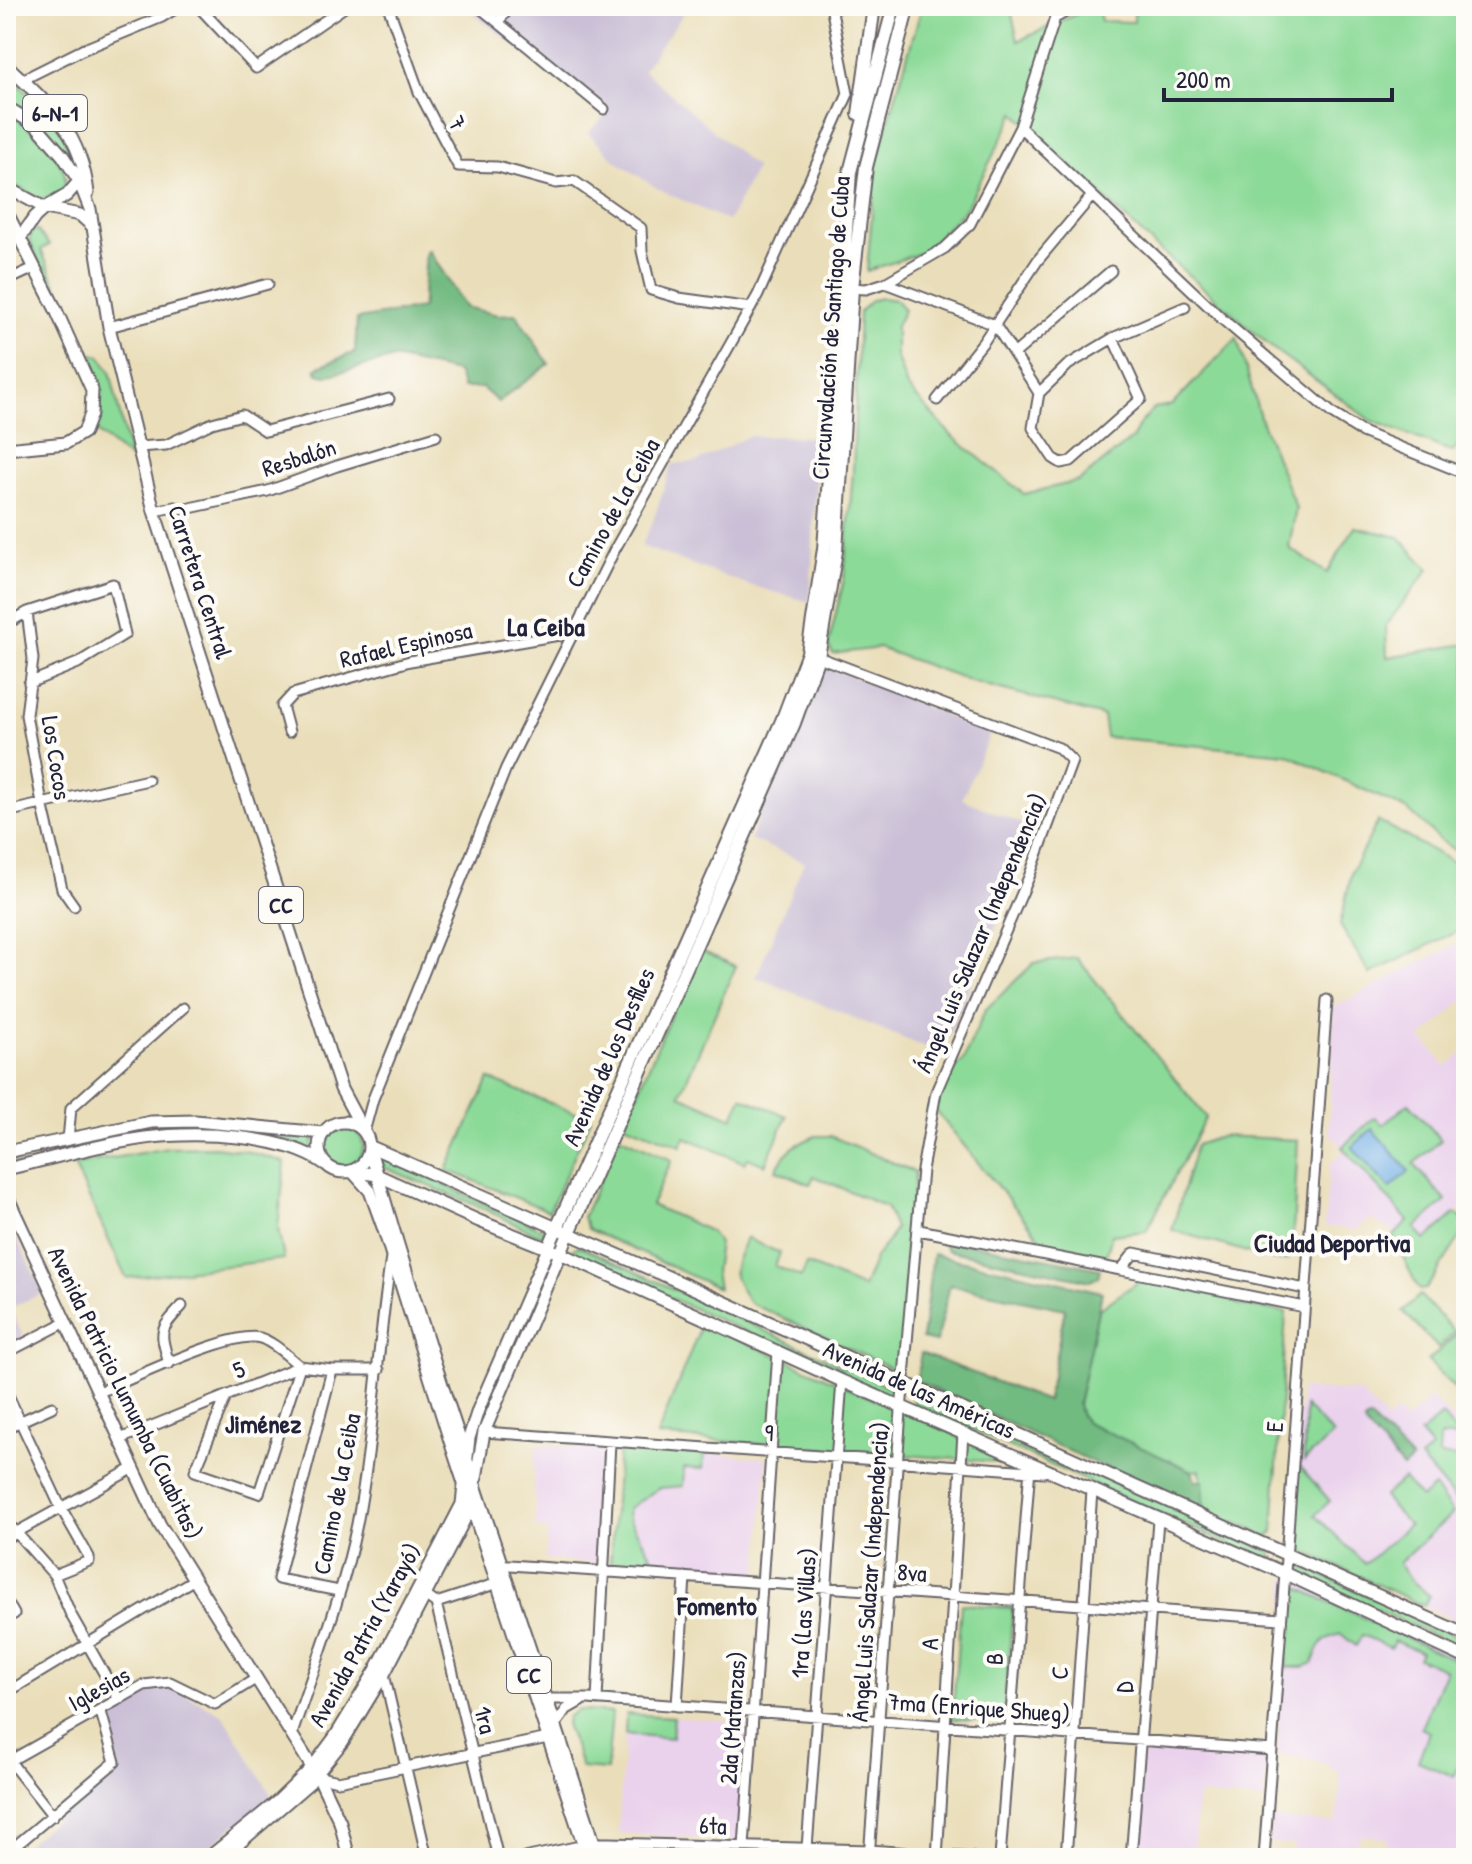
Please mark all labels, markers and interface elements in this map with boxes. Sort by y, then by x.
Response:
scale bar [1164,52,1392,102]
text: 200 m [1176,63,1231,95]
road number: 6-N-1 [23,95,87,131]
street label: 7 [441,110,475,135]
street label: Circunvalación de Santiago de Cuba [803,175,857,481]
street label: Resbalón [258,430,340,484]
street label: Camino de La Ceiba [558,432,666,593]
street label: Carretera Central [161,501,241,663]
district label: La Ceiba [507,609,585,644]
street label: Rafael Espinosa [337,613,475,675]
street label: Los Cocos [35,714,79,802]
street label: Ángel Luis Salazar (Independencia) [907,788,1054,1077]
road number: CC [259,887,303,923]
street label: Avenida de los Desfiles [555,963,662,1151]
district label: Ciudad Deportiva [1254,1225,1411,1261]
street label: Avenida Patricio Lumumba (Cuabitas) [41,1241,211,1544]
street label: Avenida de las Américas [819,1332,1020,1446]
street label: 5 [228,1352,250,1386]
district label: Jiménez [225,1406,301,1441]
street label: Camino de la Ceiba [305,1411,367,1577]
street label: 9 [764,1416,775,1448]
street label: E [1258,1420,1290,1433]
street label: Ángel Luis Salazar (Independencia) [843,1421,895,1723]
street label: Avenida Patria (Yarayó) [300,1537,428,1732]
street label: 1ra (Las Villas) [782,1547,824,1679]
street label: 8va [896,1555,928,1589]
district label: Fomento [676,1588,757,1623]
street label: A [913,1637,945,1651]
street label: 2da (Matanzas) [711,1650,753,1786]
street label: B [978,1652,1010,1666]
road number: CC [507,1657,551,1693]
street label: Iglesias [62,1658,135,1718]
street label: C [1043,1665,1075,1681]
street label: D [1108,1680,1140,1694]
street label: 7ma (Enrique Shueg) [887,1685,1071,1729]
street label: 1ra [467,1703,505,1737]
street label: 6ta [699,1809,727,1841]

